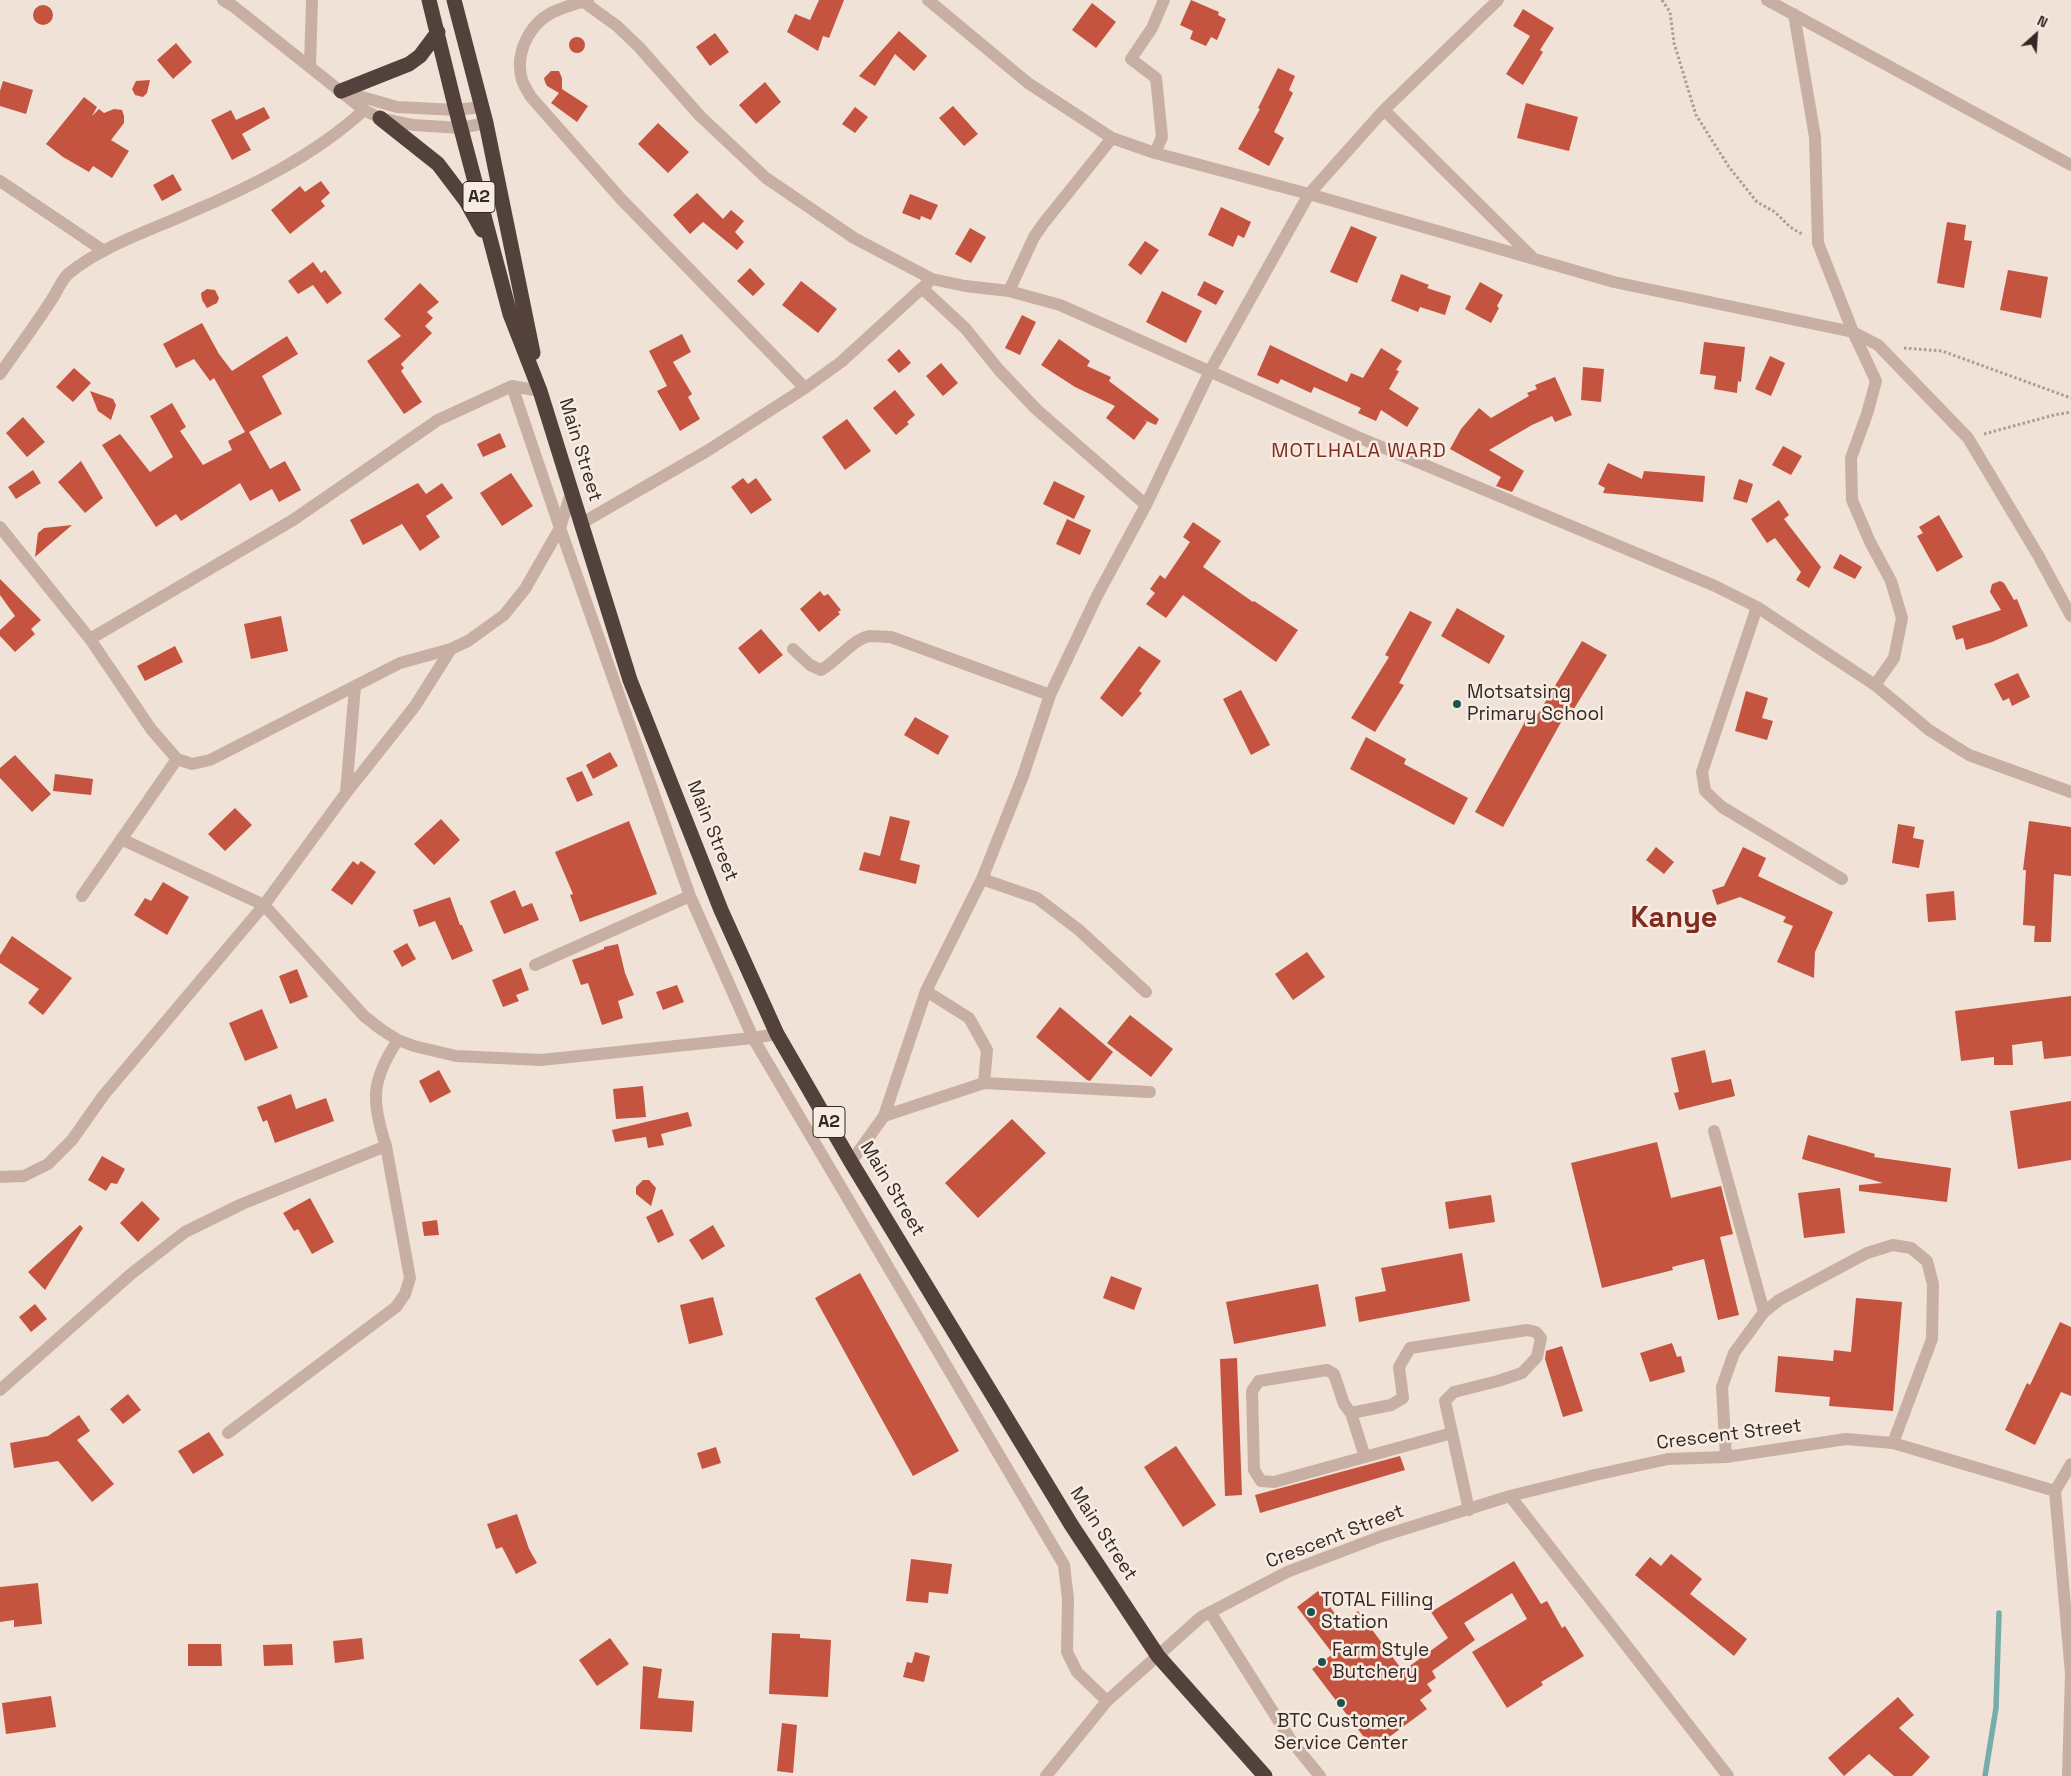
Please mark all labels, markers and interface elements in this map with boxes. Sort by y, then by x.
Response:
north arrow [2011,10,2061,60]
text: N [2034,11,2051,32]
road number: A2 [463,182,495,212]
street label: Main Street [554,396,606,504]
district label: MOTLHALA WARD [1270,440,1448,464]
place label: Motsatsing Primary School [1467,682,1604,726]
marker: Motsatsing Primary School [1451,698,1463,710]
street label: Main Street [681,777,743,885]
district label: Kanye [1630,902,1718,936]
road number: A2 [813,1106,845,1138]
street label: Main Street [855,1137,929,1241]
street label: Crescent Street [1655,1415,1803,1455]
street label: Main Street [1064,1483,1142,1585]
street label: Crescent Street [1263,1500,1407,1574]
place label: TOTAL Filling Station [1321,1590,1433,1634]
marker: TOTAL Filling Station [1305,1606,1317,1618]
place label: Farm Style Butchery [1332,1640,1429,1684]
marker: Farm Style Butchery [1316,1656,1328,1668]
marker: BTC Customer Service Center [1335,1697,1347,1709]
place label: BTC Customer Service Center [1274,1711,1408,1755]

